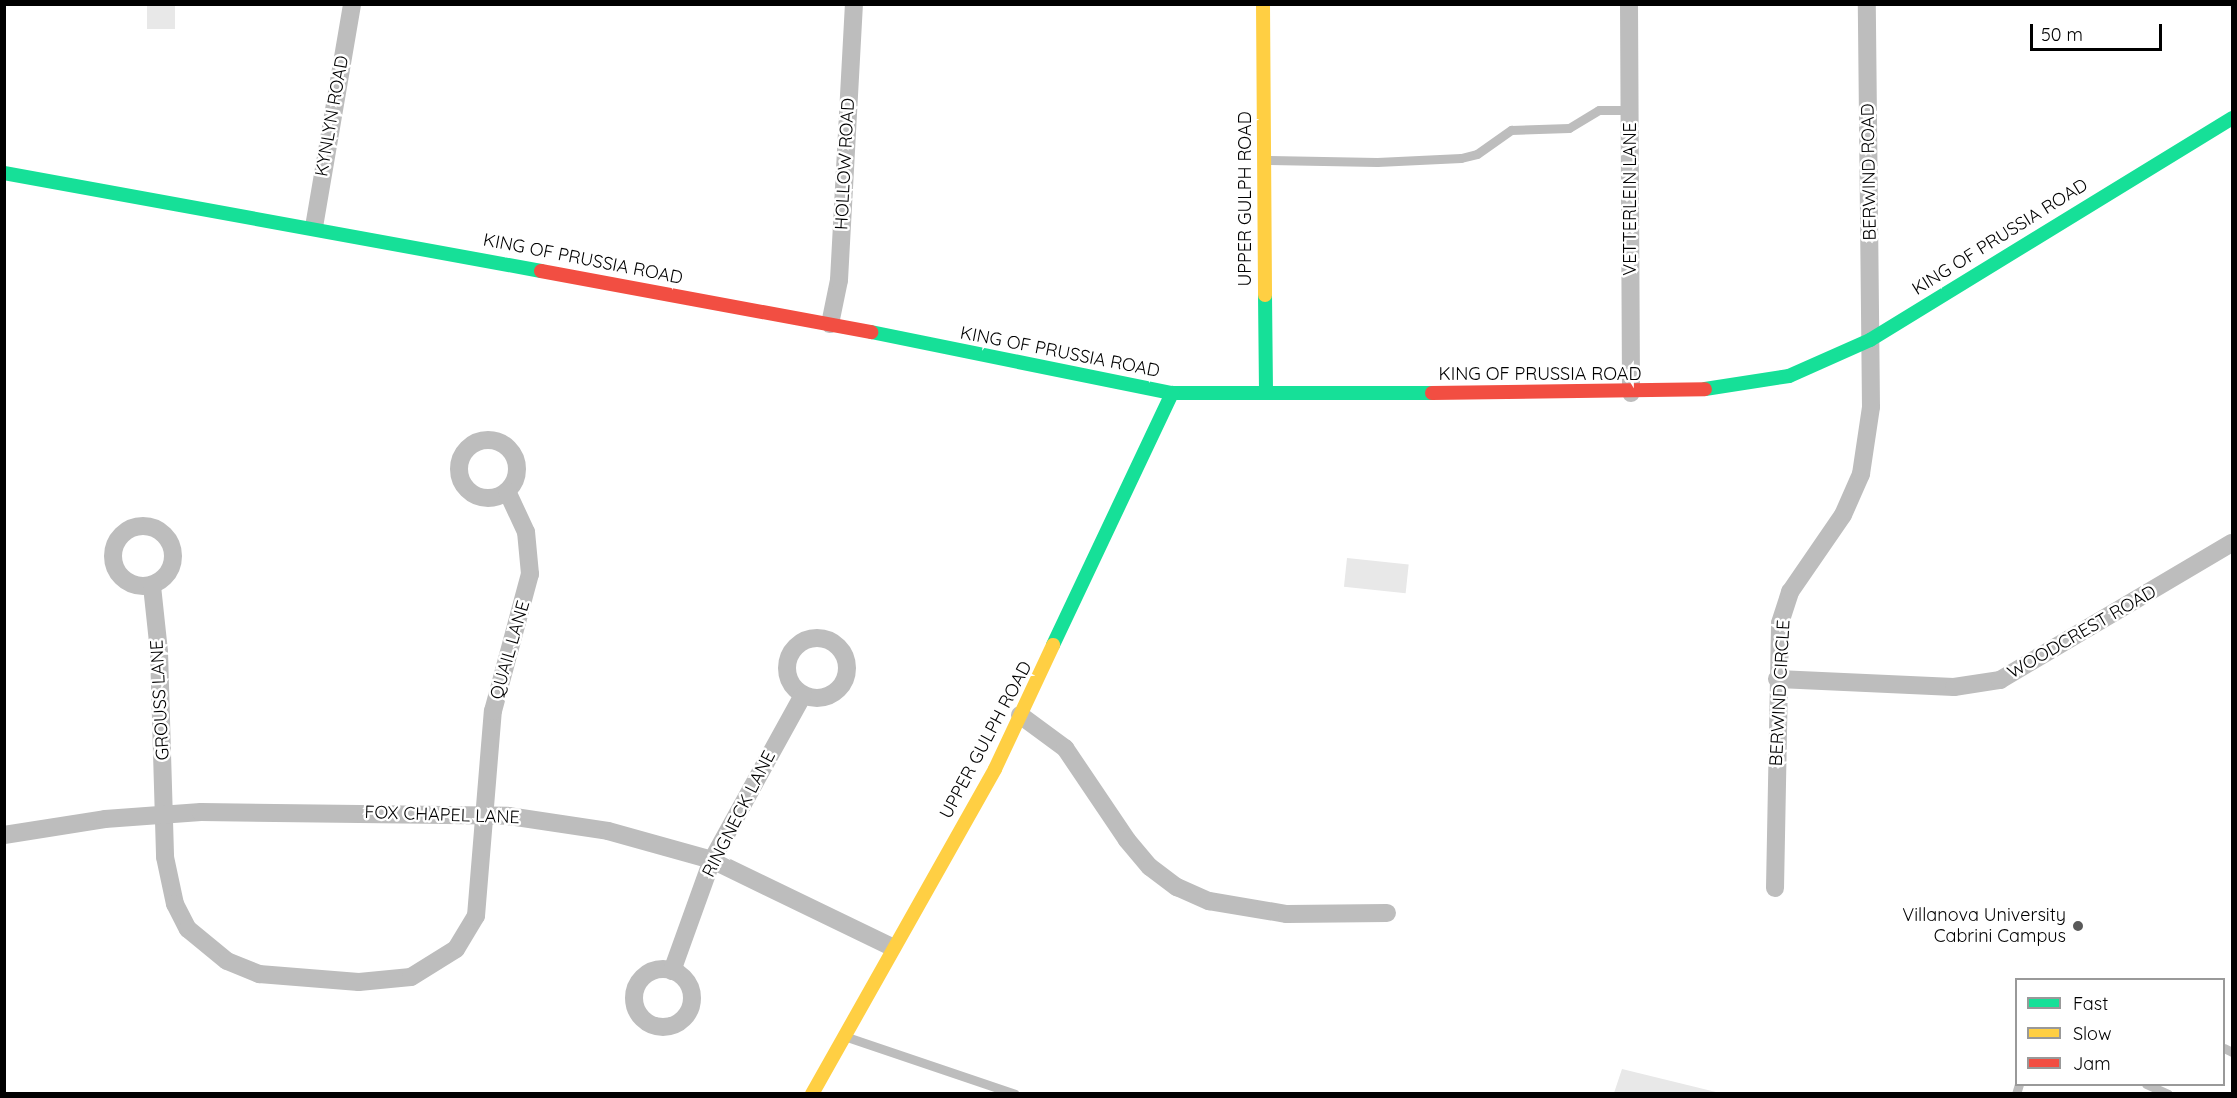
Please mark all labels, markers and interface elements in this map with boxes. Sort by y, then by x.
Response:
scale bar [2033,12,2165,50]
text: 50 m [2041,23,2083,46]
street label: KYNLYN ROAD [311,54,353,178]
street label: HOLLOW ROAD [831,98,859,230]
street label: BERWIND ROAD [1857,103,1881,241]
street label: UPPER GULPH ROAD [1234,111,1256,287]
street label: VETTERLEIN LANE [1619,122,1641,276]
street label: KING OF PRUSSIA ROAD [1908,174,2092,300]
street label: KING OF PRUSSIA ROAD [481,229,685,289]
street label: KING OF PRUSSIA ROAD [958,322,1162,382]
street label: KING OF PRUSSIA ROAD [1439,363,1641,385]
street label: WOODCREST ROAD [2004,581,2160,683]
street label: QUAIL LANE [486,598,534,702]
street label: BERWIND CIRCLE [1765,619,1795,767]
street label: GROUSS LANE [146,639,174,761]
street label: UPPER GULPH ROAD [935,658,1037,822]
street label: RINGNECK LANE [698,747,780,881]
street label: FOX CHAPEL LANE [364,801,520,829]
place label: Villanova University Cabrini Campus [1902,905,2066,948]
marker: Villanova University Cabrini Campus [2071,919,2085,933]
legend [2015,978,2225,1086]
text: Fast [2073,992,2108,1015]
text: Slow [2073,1022,2111,1045]
text: Jam [2073,1052,2111,1075]

